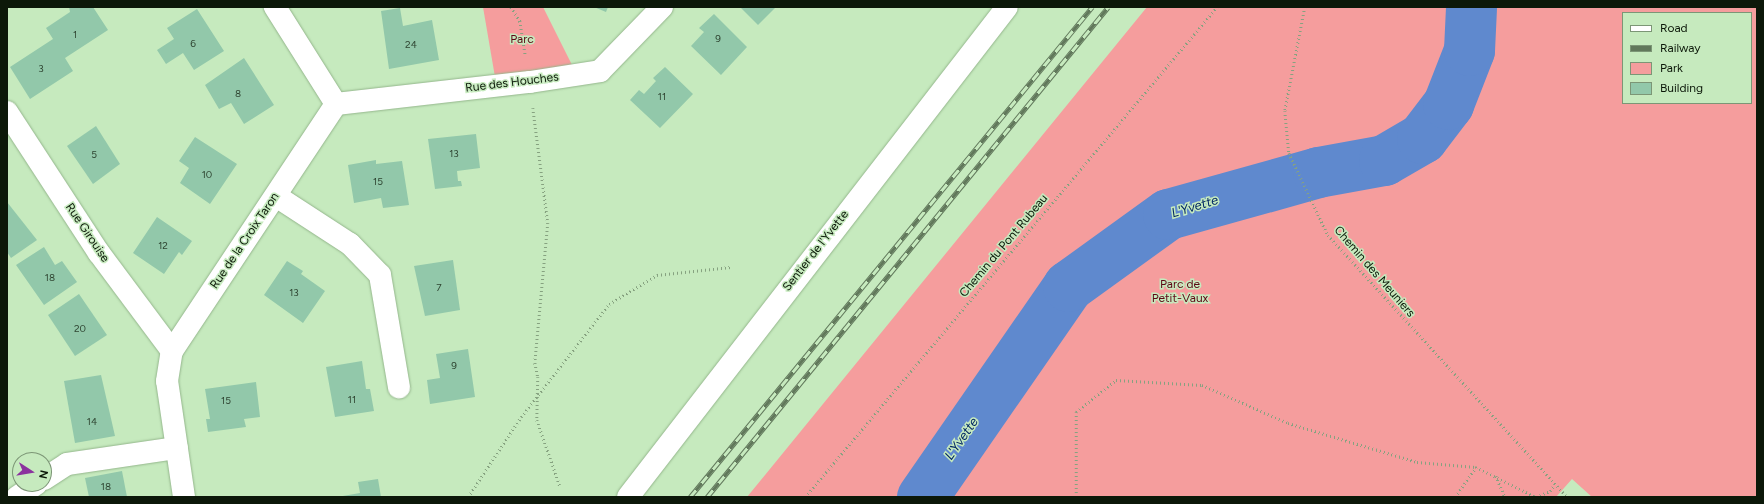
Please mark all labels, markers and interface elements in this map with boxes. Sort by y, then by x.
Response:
legend [1622,12,1752,104]
text: Road [1660,21,1688,35]
house number: 1 [73,29,77,41]
park label: Parc [510,33,534,47]
house number: 9 [715,33,721,45]
house number: 6 [190,38,196,50]
house number: 24 [405,39,417,51]
text: Railway [1660,41,1701,55]
text: Park [1660,61,1683,75]
house number: 3 [38,63,44,75]
street label: Rue des Houches [465,70,559,96]
text: Building [1660,81,1703,95]
house number: 8 [235,88,241,100]
house number: 11 [658,91,666,103]
house number: 13 [449,148,459,160]
house number: 5 [91,149,97,161]
house number: 10 [202,169,212,181]
house number: 15 [373,176,383,188]
street label: Rue de la Croix Taron [207,190,283,292]
street label: Chemin du Pont Rubeau [957,192,1051,300]
water label: L'Yvette [1170,193,1220,221]
street label: Rue Girouise [62,201,112,265]
street label: Sentier de l'Yvette [780,208,852,294]
street label: Chemin des Meuniers [1331,224,1417,320]
house number: 12 [158,240,168,252]
house number: 18 [45,272,55,284]
park label: Parc de Petit-Vaux [1152,278,1208,306]
house number: 7 [436,282,442,294]
house number: 13 [289,287,299,299]
house number: 20 [74,323,86,335]
house number: 9 [451,360,457,372]
house number: 11 [348,394,356,406]
house number: 15 [221,395,231,407]
water label: L'Yvette [942,415,982,463]
house number: 14 [87,416,97,428]
north arrow [12,452,52,492]
text: N [36,469,50,480]
house number: 18 [101,481,111,493]

